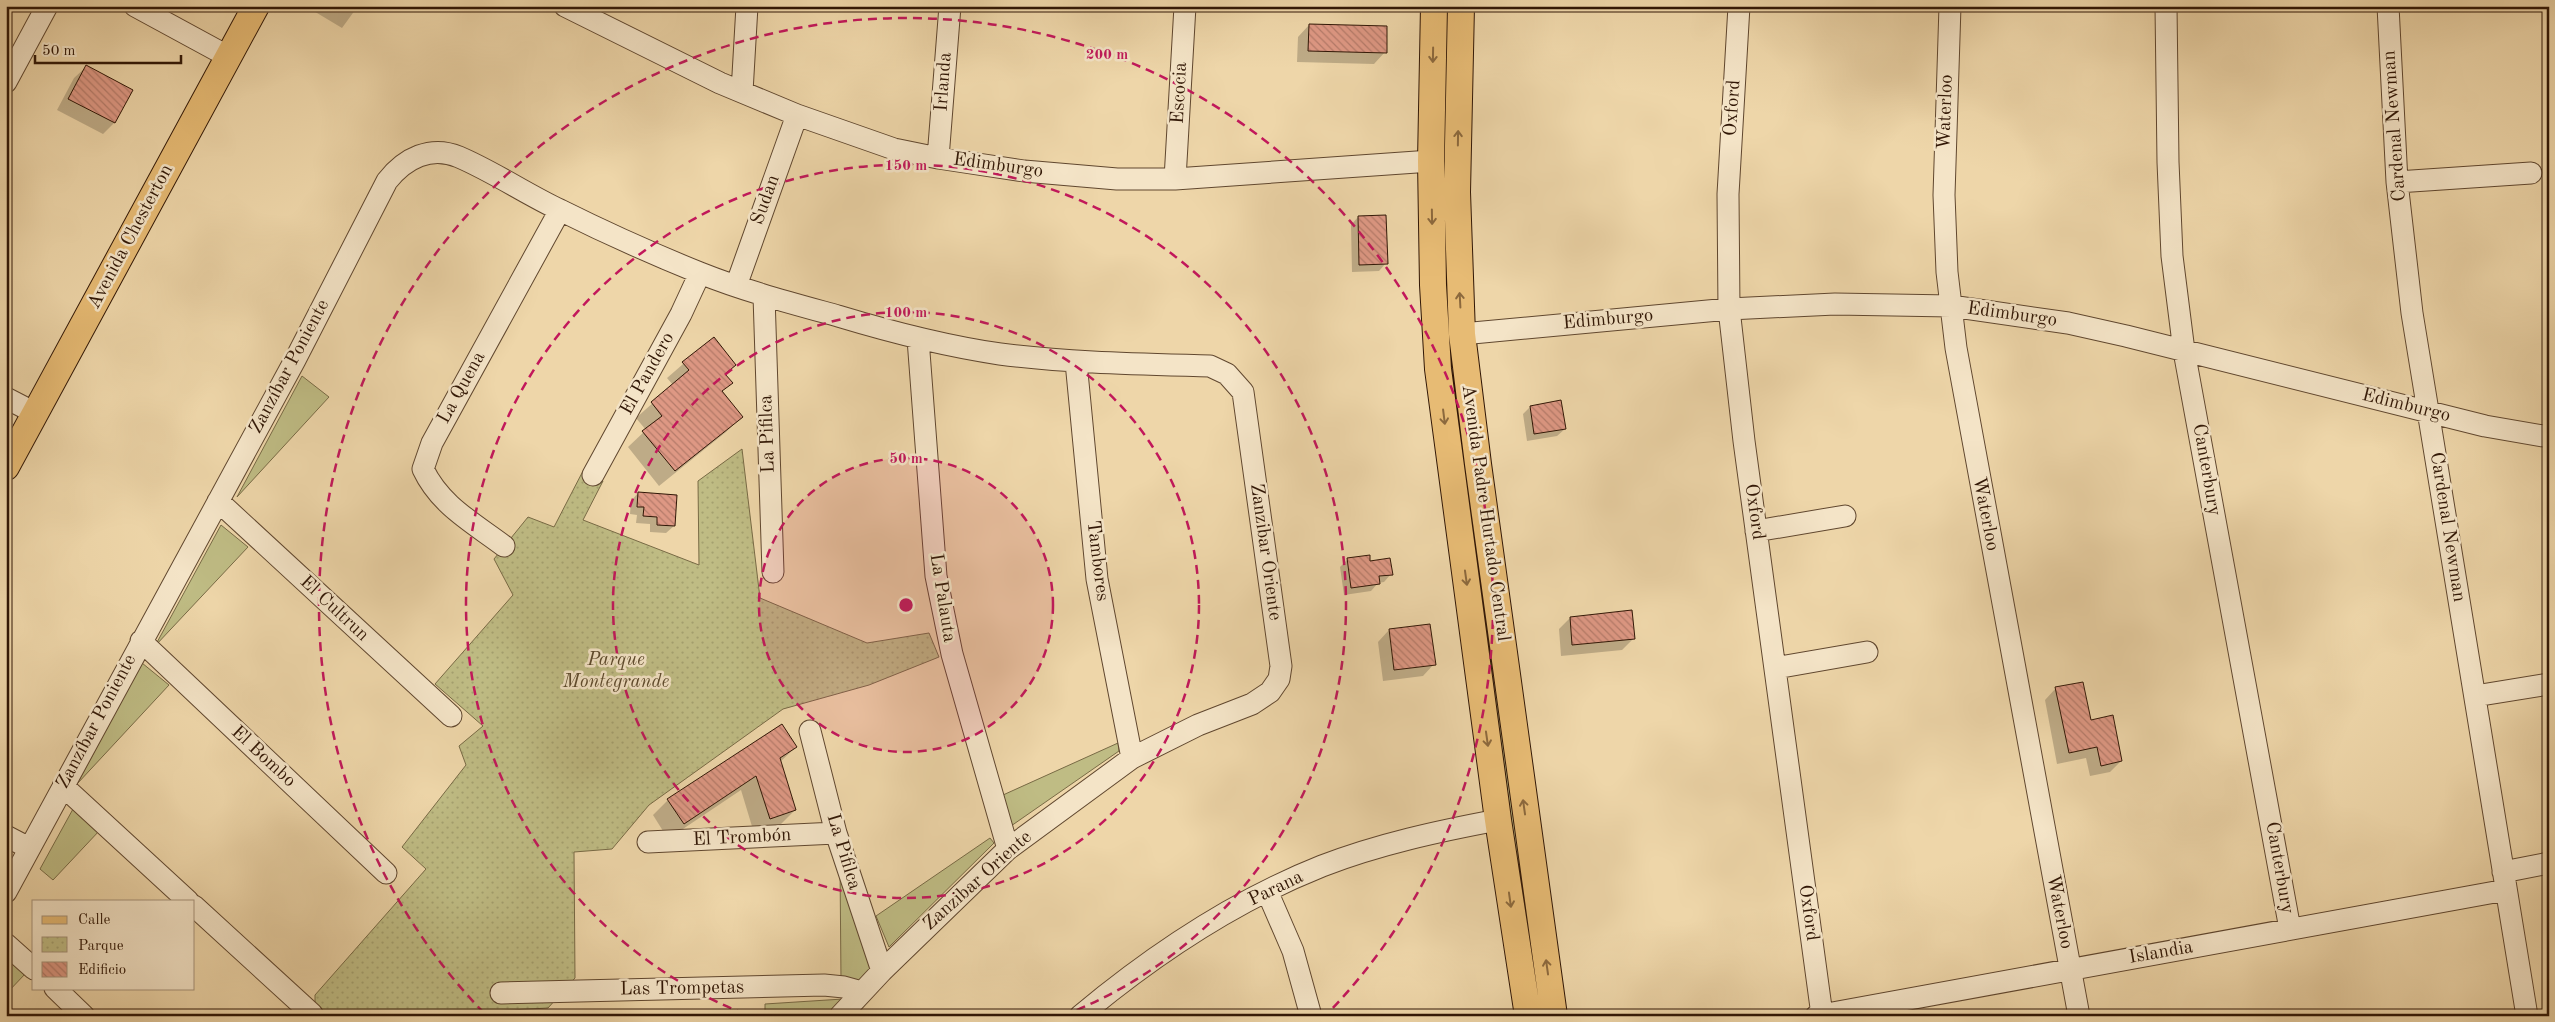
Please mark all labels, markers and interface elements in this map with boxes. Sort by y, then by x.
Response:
scale bar [35,32,181,64]
text: 50 m [42,44,76,59]
one-way arrow [1429,47,1438,63]
text: 200 m [1086,48,1128,63]
street label: Cardenal Newman [2380,50,2410,202]
street label: Irlanda [932,51,956,112]
street label: Escocia [1169,61,1191,124]
street label: Waterloo [1935,74,1957,150]
street label: Oxford [1722,79,1744,137]
one-way arrow [1453,130,1463,146]
street label: Edimburgo [952,150,1044,182]
text: 150 m [885,159,927,174]
street label: Avenida Chesterton [85,162,177,312]
street label: Sudan [748,173,784,227]
one-way arrow [1427,209,1437,225]
one-way arrow [1456,293,1465,309]
street label: Zanzíbar Poniente [247,297,333,437]
street label: Edimburgo [1966,299,2058,331]
text: 100 m [885,306,927,321]
street label: Edimburgo [1562,307,1654,333]
street label: El Pandero [618,330,678,418]
street label: La Quena [434,348,490,427]
street label: Avenida Padre Hurtado Central [1458,384,1512,642]
street label: Edimburgo [2360,386,2452,426]
street label: La Pifilca [757,394,779,473]
one-way arrow [1439,409,1449,425]
street label: Canterbury [2189,422,2223,518]
street label: Cardenal Newman [2426,451,2468,603]
text: 50 m [889,452,923,467]
street label: Waterloo [1968,475,2002,553]
street label: Zanzibar Oriente [1246,482,1284,622]
street label: Oxford [1741,483,1767,541]
street label: Tambores [1083,520,1111,602]
street label: La Palauta [926,552,958,644]
one-way arrow [1461,570,1471,586]
street label: El Cultrun [296,573,372,645]
centre of rings [897,596,915,614]
park label: Parque Montegrande [562,651,670,692]
street label: Zanzíbar Poniente [54,652,140,792]
street label: El Bombo [227,723,299,791]
one-way arrow [1483,731,1493,747]
one-way arrow [1519,799,1529,815]
street label: La Pifilca [822,812,864,893]
street label: Canterbury [2262,820,2296,916]
street label: El Trombón [692,826,792,850]
street label: Zanzibar Oriente [920,828,1036,934]
street label: Parana [1246,867,1307,910]
street label: Waterloo [2042,873,2076,951]
street label: Oxford [1795,884,1821,942]
one-way arrow [1506,892,1516,908]
legend [32,900,195,990]
text: Calle [78,913,111,928]
street label: Islandia [2127,938,2195,968]
text: Parque [78,939,124,954]
one-way arrow [1542,960,1552,976]
text: Edificio [78,963,126,978]
street label: Las Trompetas [620,978,744,1000]

